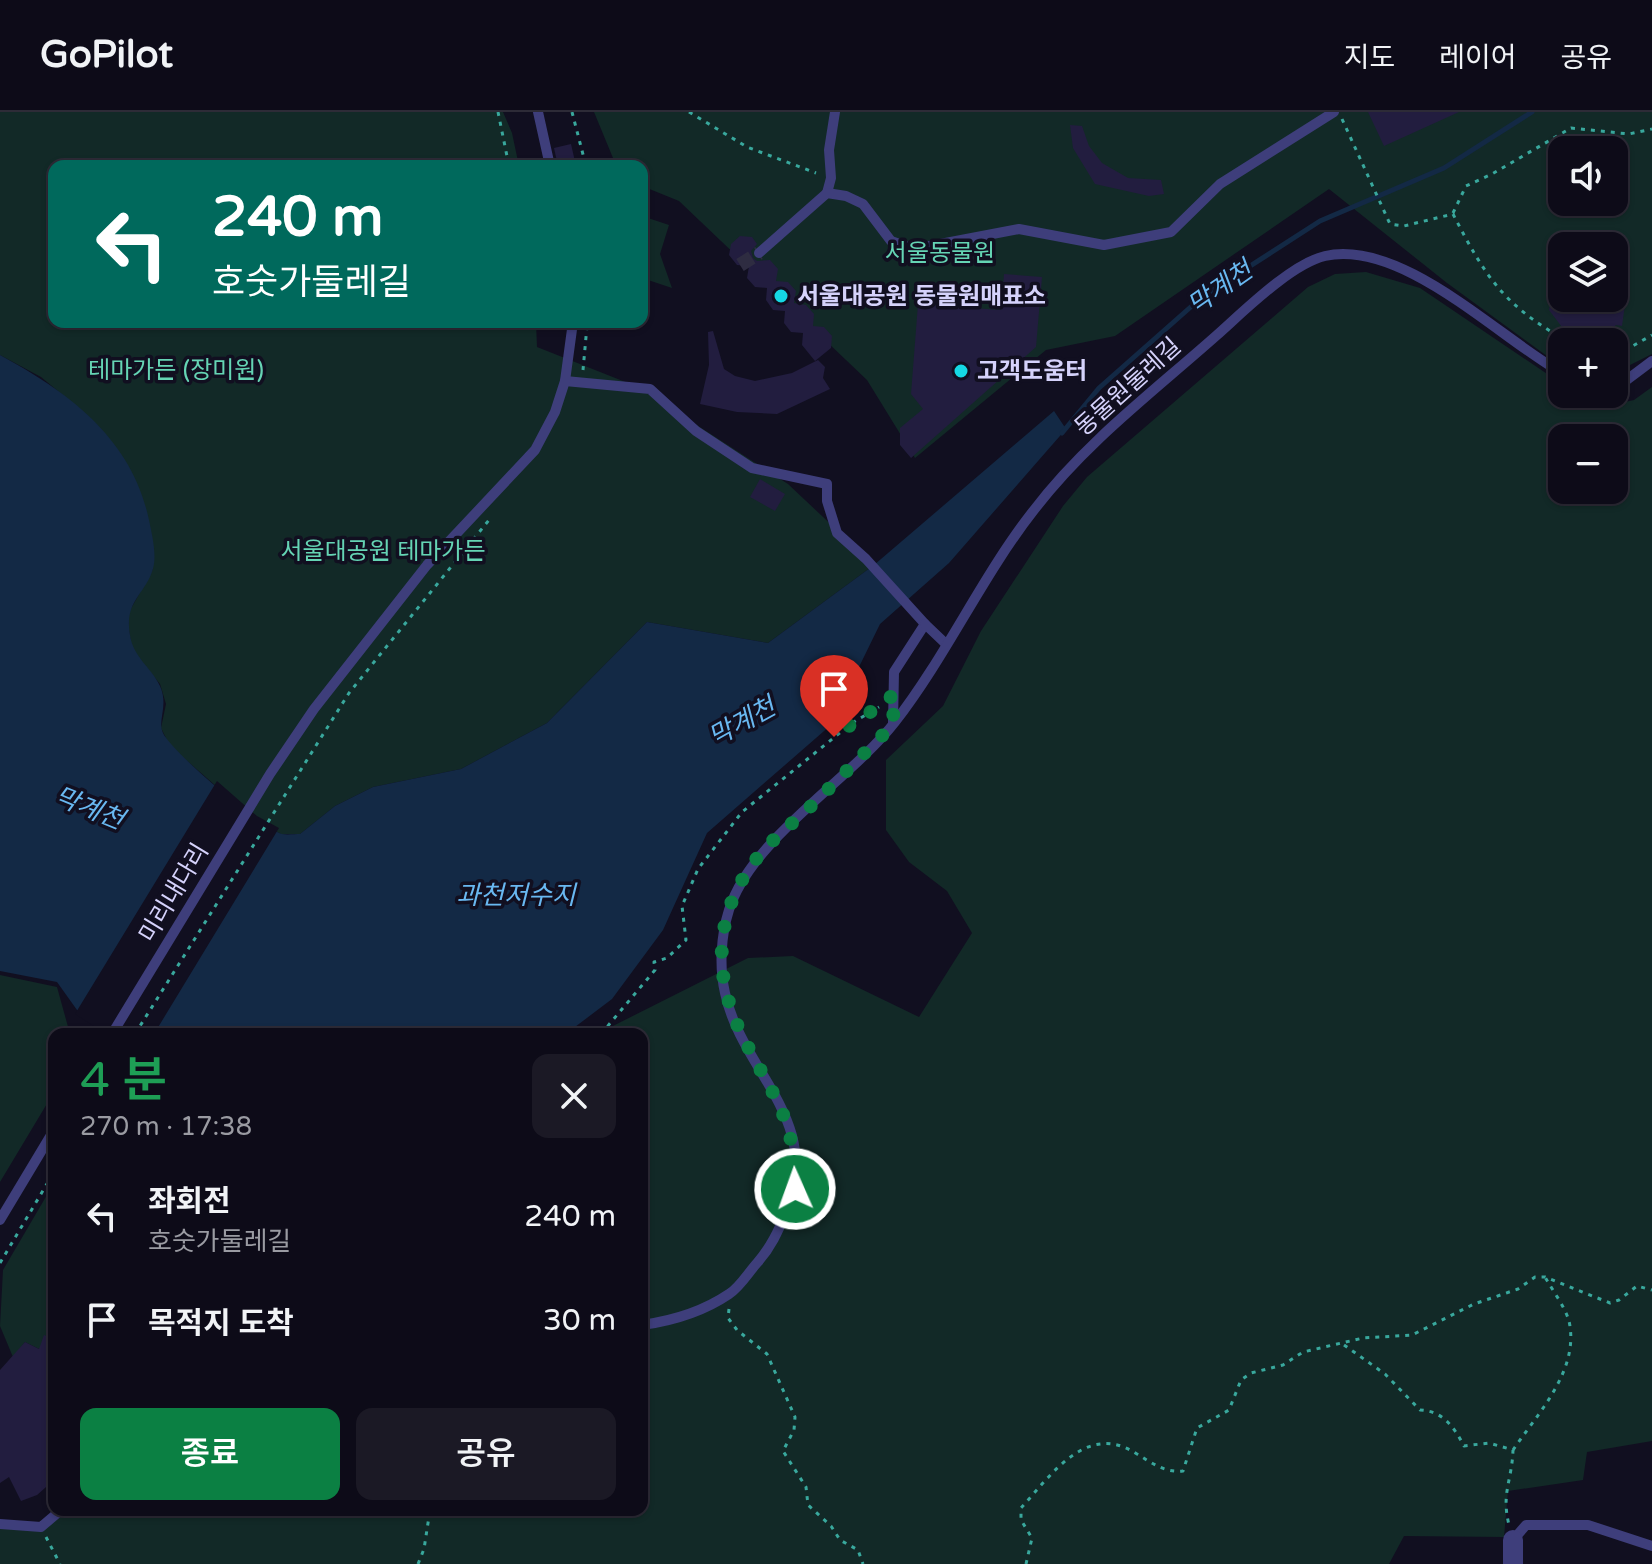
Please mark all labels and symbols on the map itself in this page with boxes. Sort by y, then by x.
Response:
park label: 서울동물원 [885,239,995,268]
water label: 막계천 [1182,253,1261,321]
place label: 서울대공원 동물원매표소 [797,282,1046,311]
marker: 서울대공원 동물원매표소 [772,287,790,305]
street label: 동물원둘레길 [1069,332,1187,442]
park label: 테마가든 (장미원) [88,356,264,385]
place label: 고객도움터 [977,357,1087,386]
marker: 고객도움터 [952,362,970,380]
park label: 서울대공원 테마가든 [281,537,485,566]
pin [800,655,868,737]
water label: 막계천 [703,690,784,753]
water label: 막계천 [50,780,131,837]
street label: 미리내다리 [133,838,215,948]
water label: 과천저수지 [456,880,578,911]
position arrow [753,1147,837,1231]

